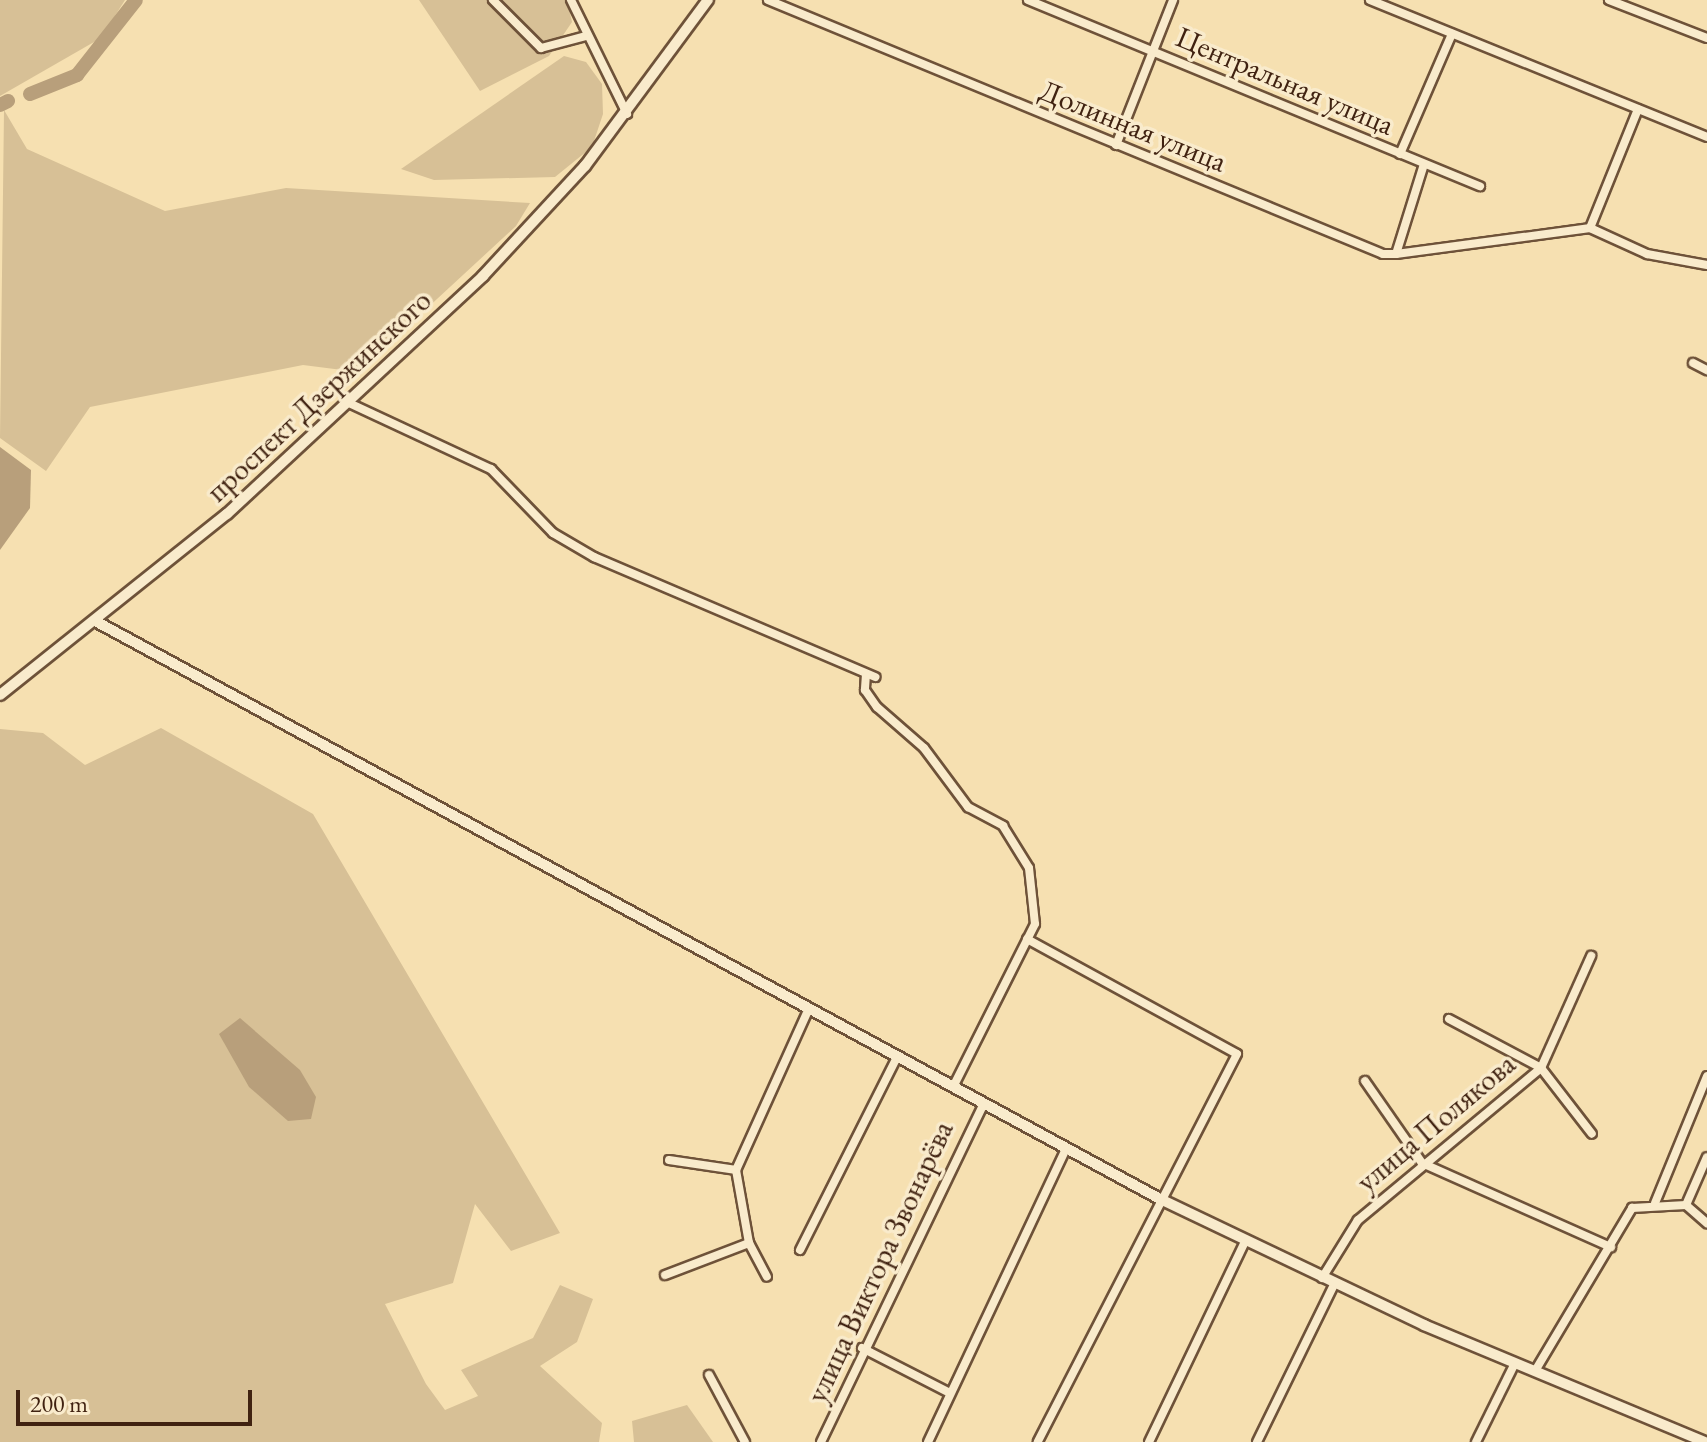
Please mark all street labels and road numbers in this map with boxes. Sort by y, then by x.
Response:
street label: Центральная улица [1171,19,1399,143]
street label: Долинная улица [1034,72,1232,180]
street label: проспект Дзержинского [199,283,439,509]
street label: улица Полякова [1349,1046,1523,1200]
street label: улица Виктора Звонарёва [799,1116,961,1408]

